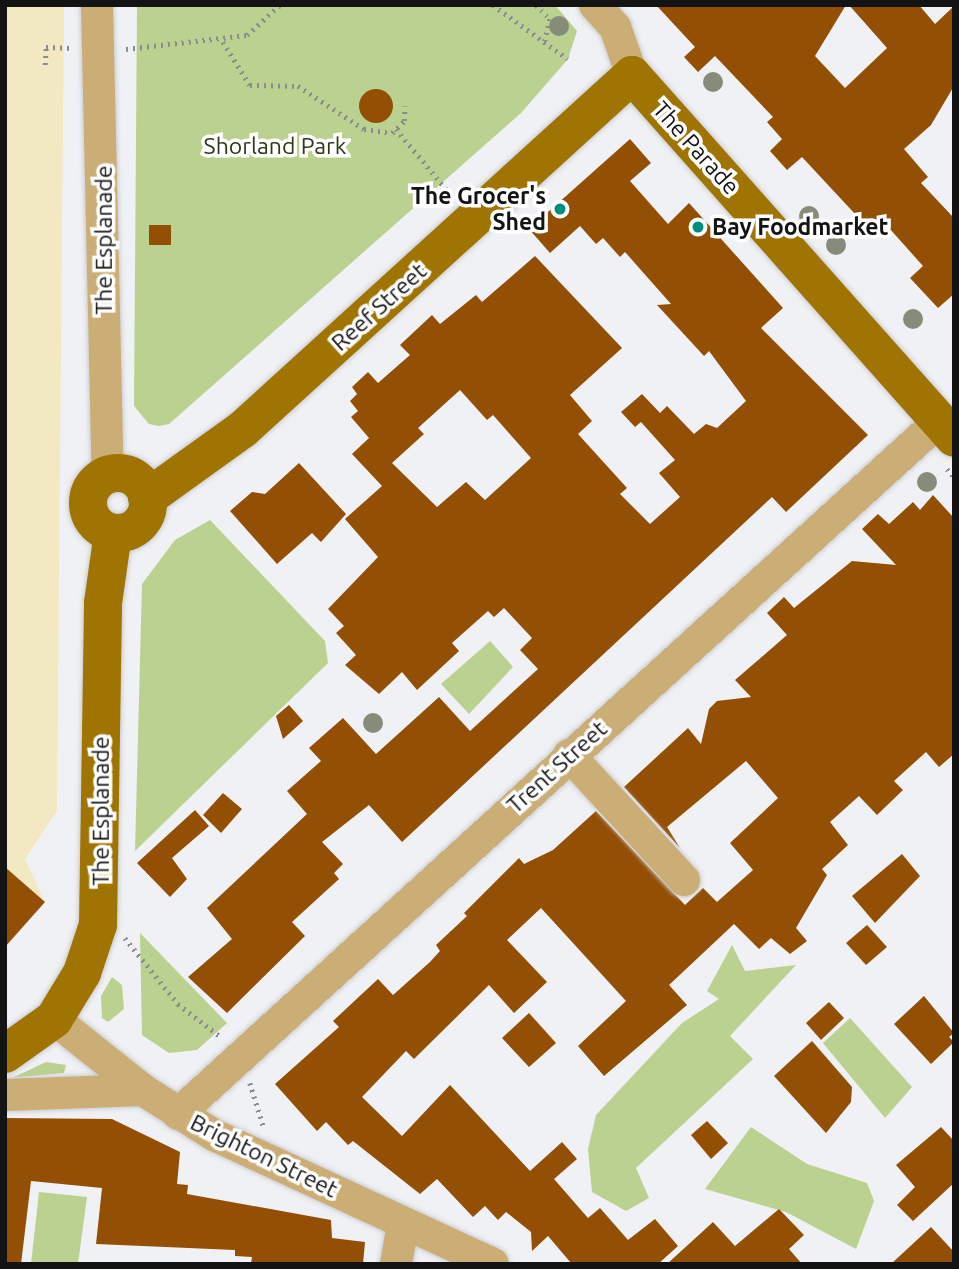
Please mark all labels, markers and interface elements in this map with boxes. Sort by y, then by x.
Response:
street label: The Parade [647,96,745,200]
park label: Shorland Park [204,132,346,160]
street label: The Esplanade [90,165,118,315]
place label: The Grocer's Shed [411,182,546,236]
marker: The Grocer's Shed [552,201,568,217]
place label: Bay Foodmarket [712,213,889,241]
marker: Bay Foodmarket [690,219,706,235]
street label: Reef Street [326,257,432,357]
street label: Trent Street [501,715,613,819]
street label: The Esplanade [87,736,115,886]
street label: Brighton Street [186,1108,342,1204]

